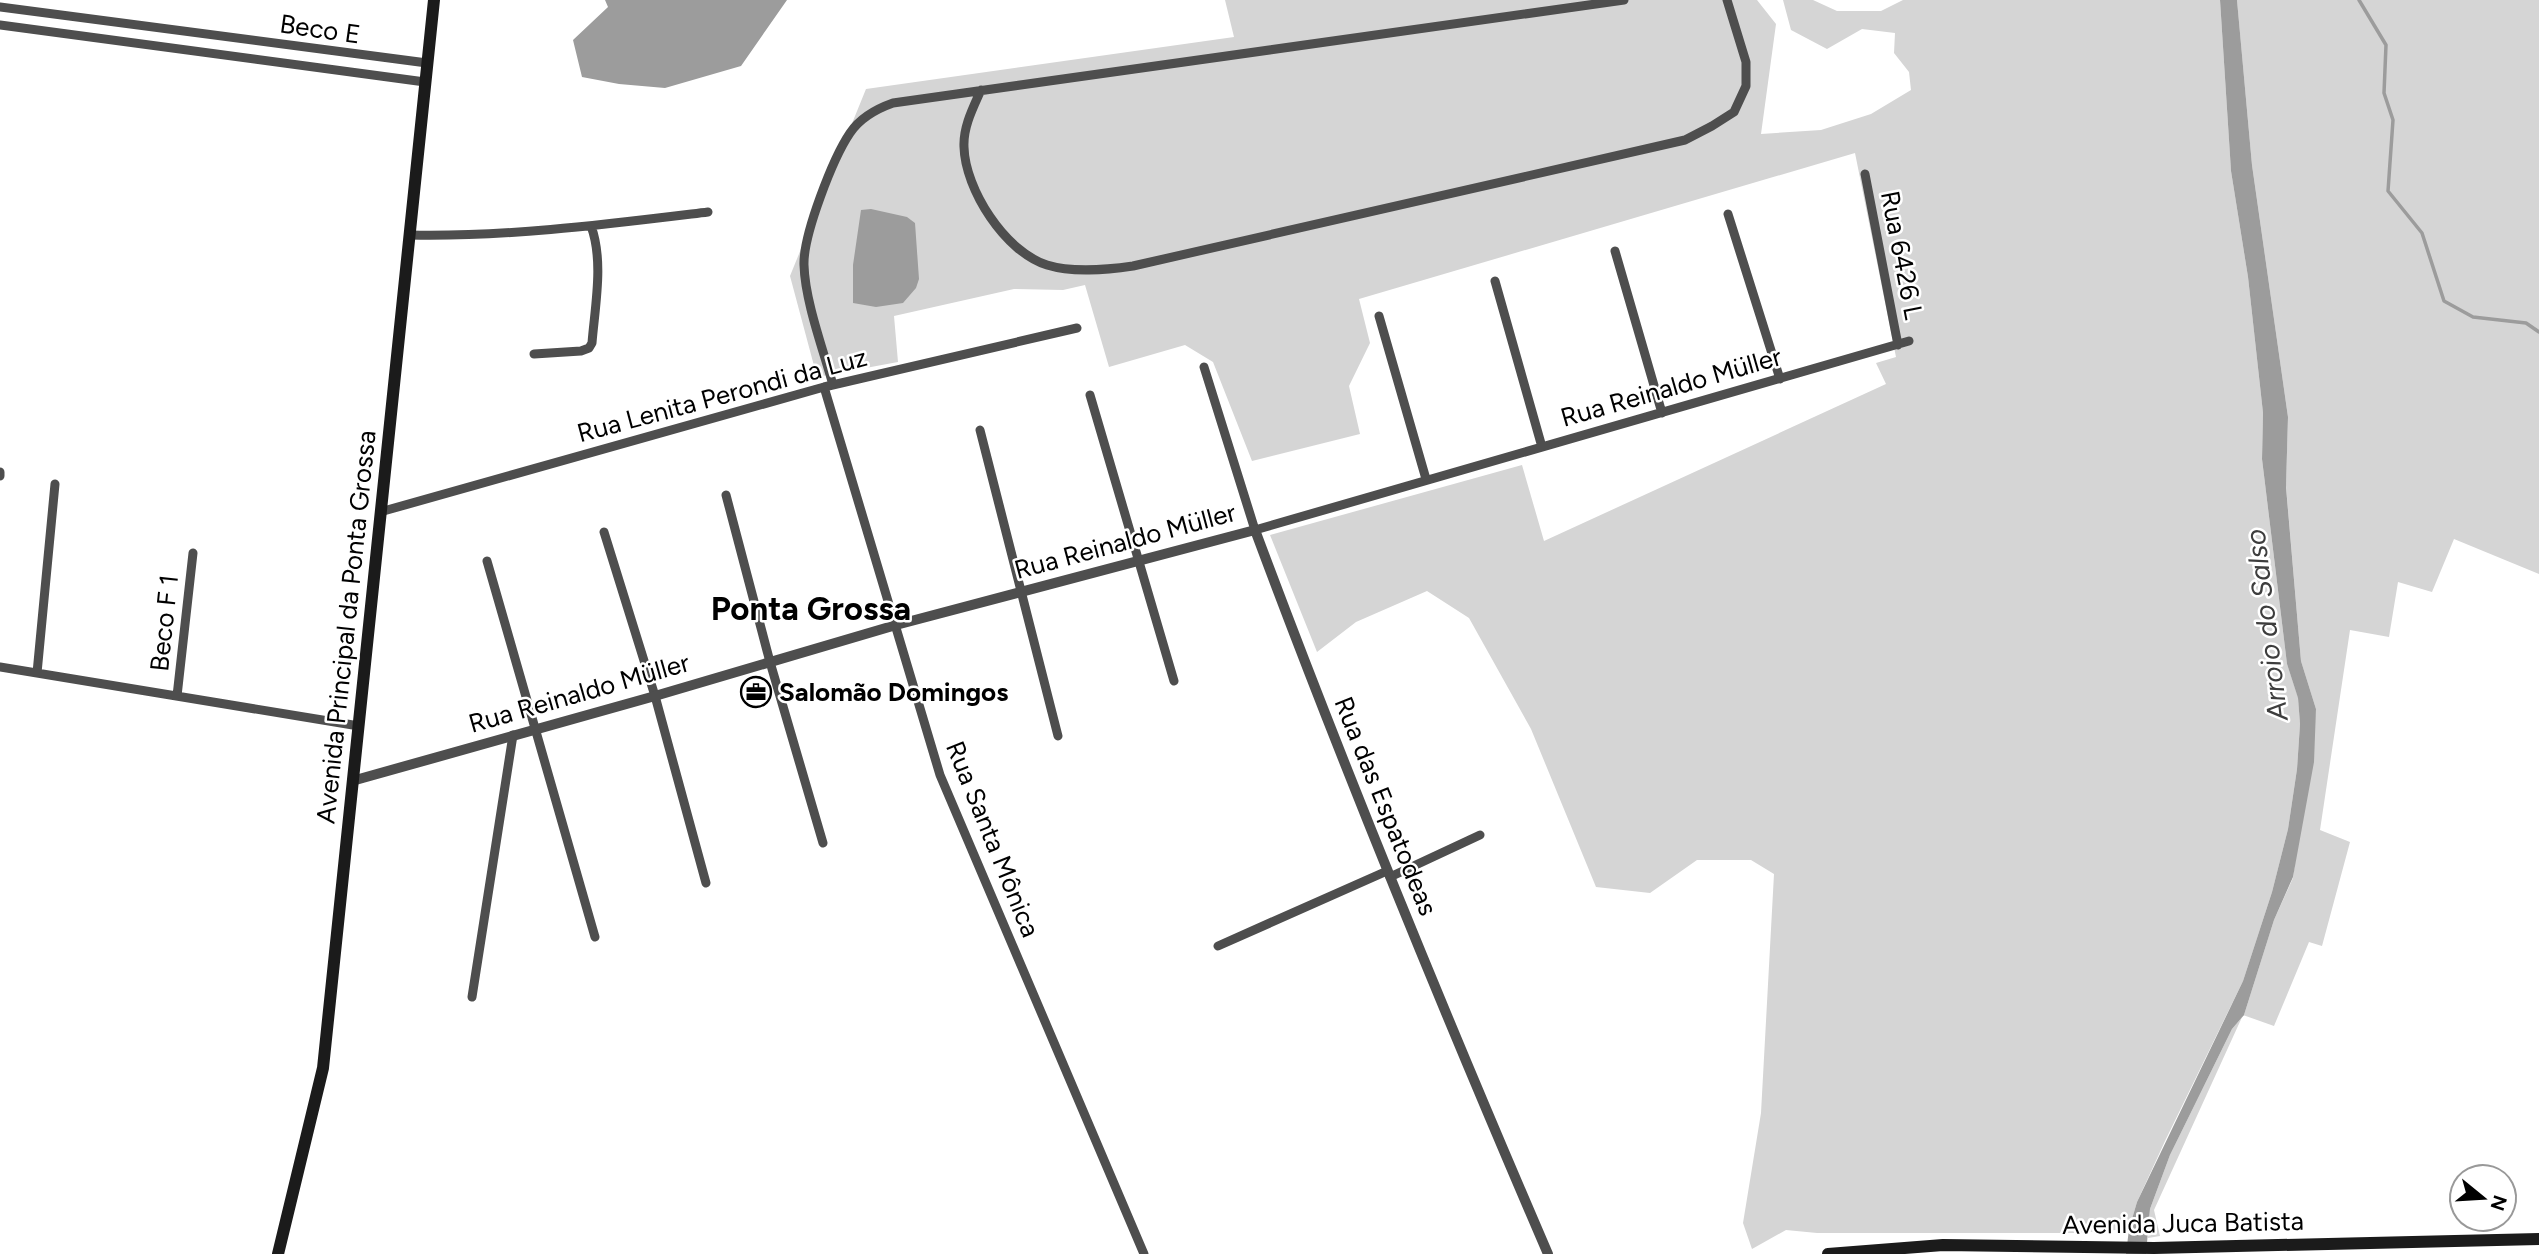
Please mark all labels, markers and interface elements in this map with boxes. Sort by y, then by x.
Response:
street label: Beco E [278,8,362,50]
street label: Rua 6426 L [1874,188,1930,323]
street label: Rua Reinaldo Müller [1557,340,1785,434]
street label: Rua Lenita Perondi da Luz [573,341,871,449]
street label: Avenida Principal da Ponta Grossa [309,429,383,825]
street label: Rua Reinaldo Müller [1011,496,1240,586]
water label: Arroio do Salso [2237,527,2295,724]
street label: Beco F 1 [143,573,185,673]
district label: Ponta Grossa [711,589,911,628]
street label: Rua Reinaldo Müller [465,646,693,740]
office icon: Salomão Domingos [739,675,773,709]
place label: Salomão Domingos [779,676,1008,708]
street label: Rua das Espatodeas [1327,692,1445,920]
street label: Rua Santa Mônica [939,736,1047,942]
north arrow [2448,1163,2518,1233]
text: N [2485,1193,2512,1214]
street label: Avenida Juca Batista [2062,1205,2304,1241]

